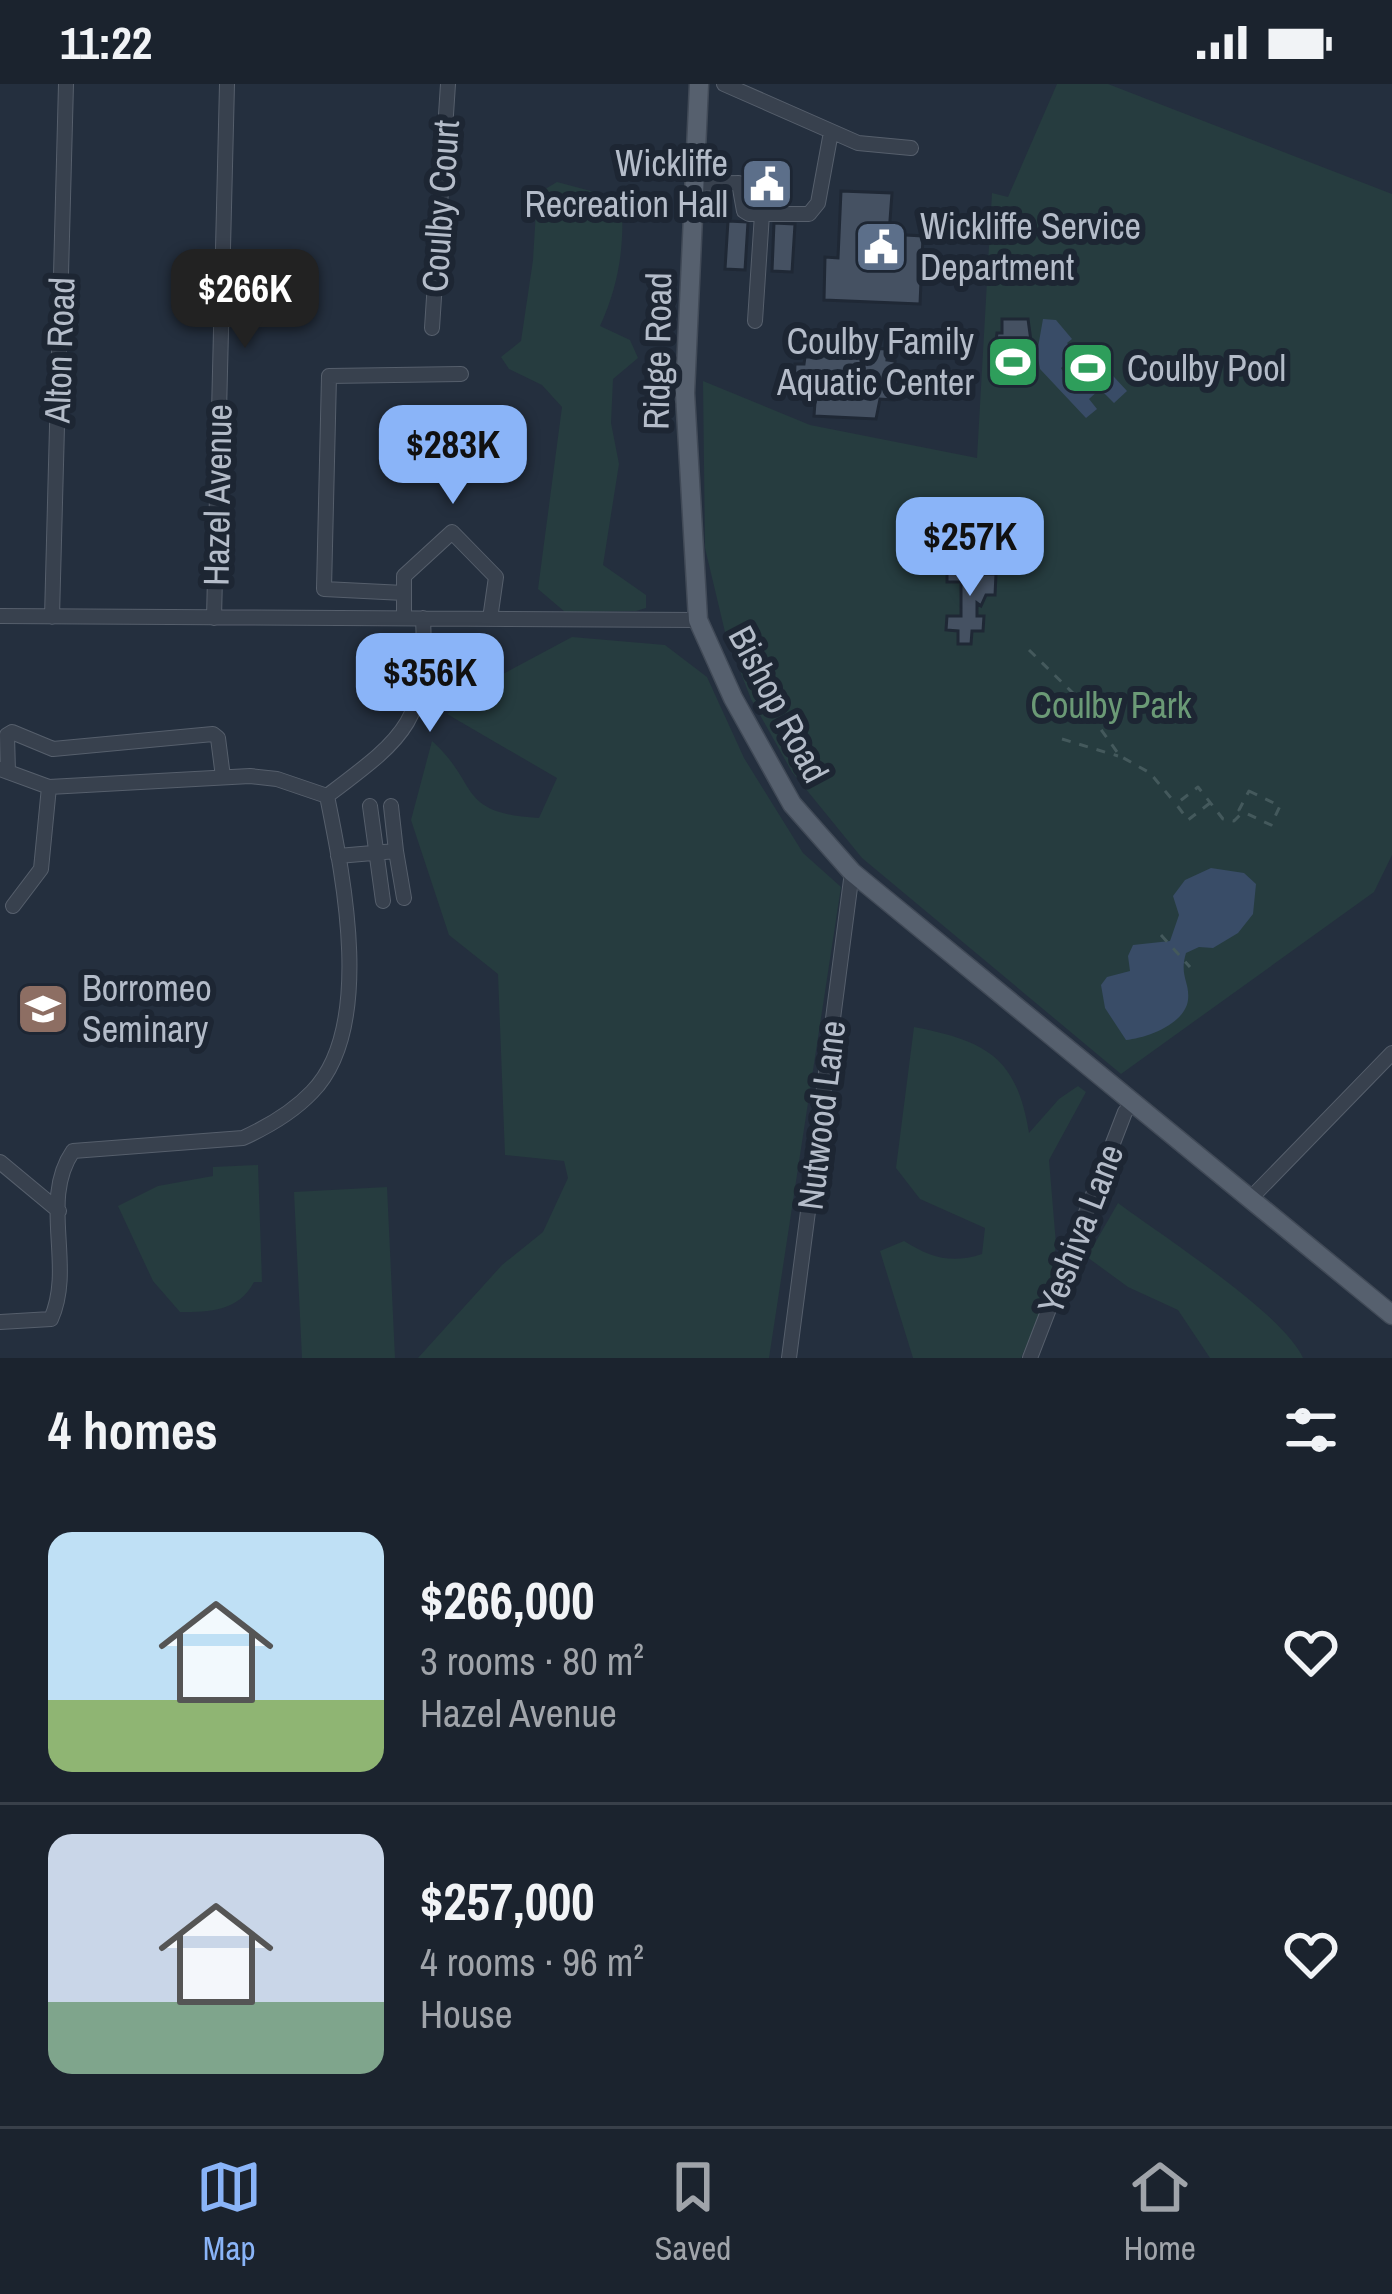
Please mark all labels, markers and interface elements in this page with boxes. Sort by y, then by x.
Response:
text: 11:22 [60,12,152,73]
street label: Coulby Court [410,118,470,294]
place label: Wickliffe Recreation Hall [525,139,728,228]
public building icon: Wickliffe Recreation Hall [739,156,795,212]
place label: Wickliffe Service Department [920,202,1141,291]
public building icon: Wickliffe Service Department [853,219,909,275]
pin: $266K [161,249,329,351]
text: $266K [198,262,292,314]
street label: Ridge Road [632,272,682,430]
street label: Alton Road [32,276,86,425]
place label: Coulby Family Aquatic Center [776,317,974,406]
sports icon: Coulby Family Aquatic Center [985,334,1041,390]
sports icon: Coulby Pool [1060,340,1116,396]
place label: Coulby Pool [1127,344,1286,392]
street label: Hazel Avenue [191,404,243,586]
pin: $283K [369,405,537,507]
text: $283K [406,418,500,470]
pin: $257K [886,497,1054,599]
text: $257K [923,510,1017,562]
street label: Bishop Road [718,617,840,791]
pin: $356K [346,633,514,735]
text: $356K [383,646,477,698]
park label: Coulby Park [1031,681,1192,729]
place label: Borromeo Seminary [82,964,212,1053]
school or university icon: Borromeo Seminary [15,981,71,1037]
street label: Nutwood Lane [786,1018,856,1212]
street label: Yeshiva Lane [1026,1137,1134,1321]
text: 4 homes [48,1396,218,1465]
icon: filters [1278,1397,1344,1463]
text: $266,000 [420,1566,594,1635]
icon: home [144,1580,288,1724]
icon: heart [1278,1619,1344,1685]
text: 3 rooms · 80 m² [420,1635,644,1687]
text: Hazel Avenue [420,1687,617,1739]
text: $257,000 [420,1867,594,1936]
icon: home [144,1882,288,2026]
icon: heart [1278,1921,1344,1987]
text: 4 rooms · 96 m² [420,1936,644,1988]
text: House [420,1988,512,2040]
tab: Map [196,2154,262,2270]
tab: Saved [655,2154,731,2270]
tab: Home [1124,2154,1196,2270]

